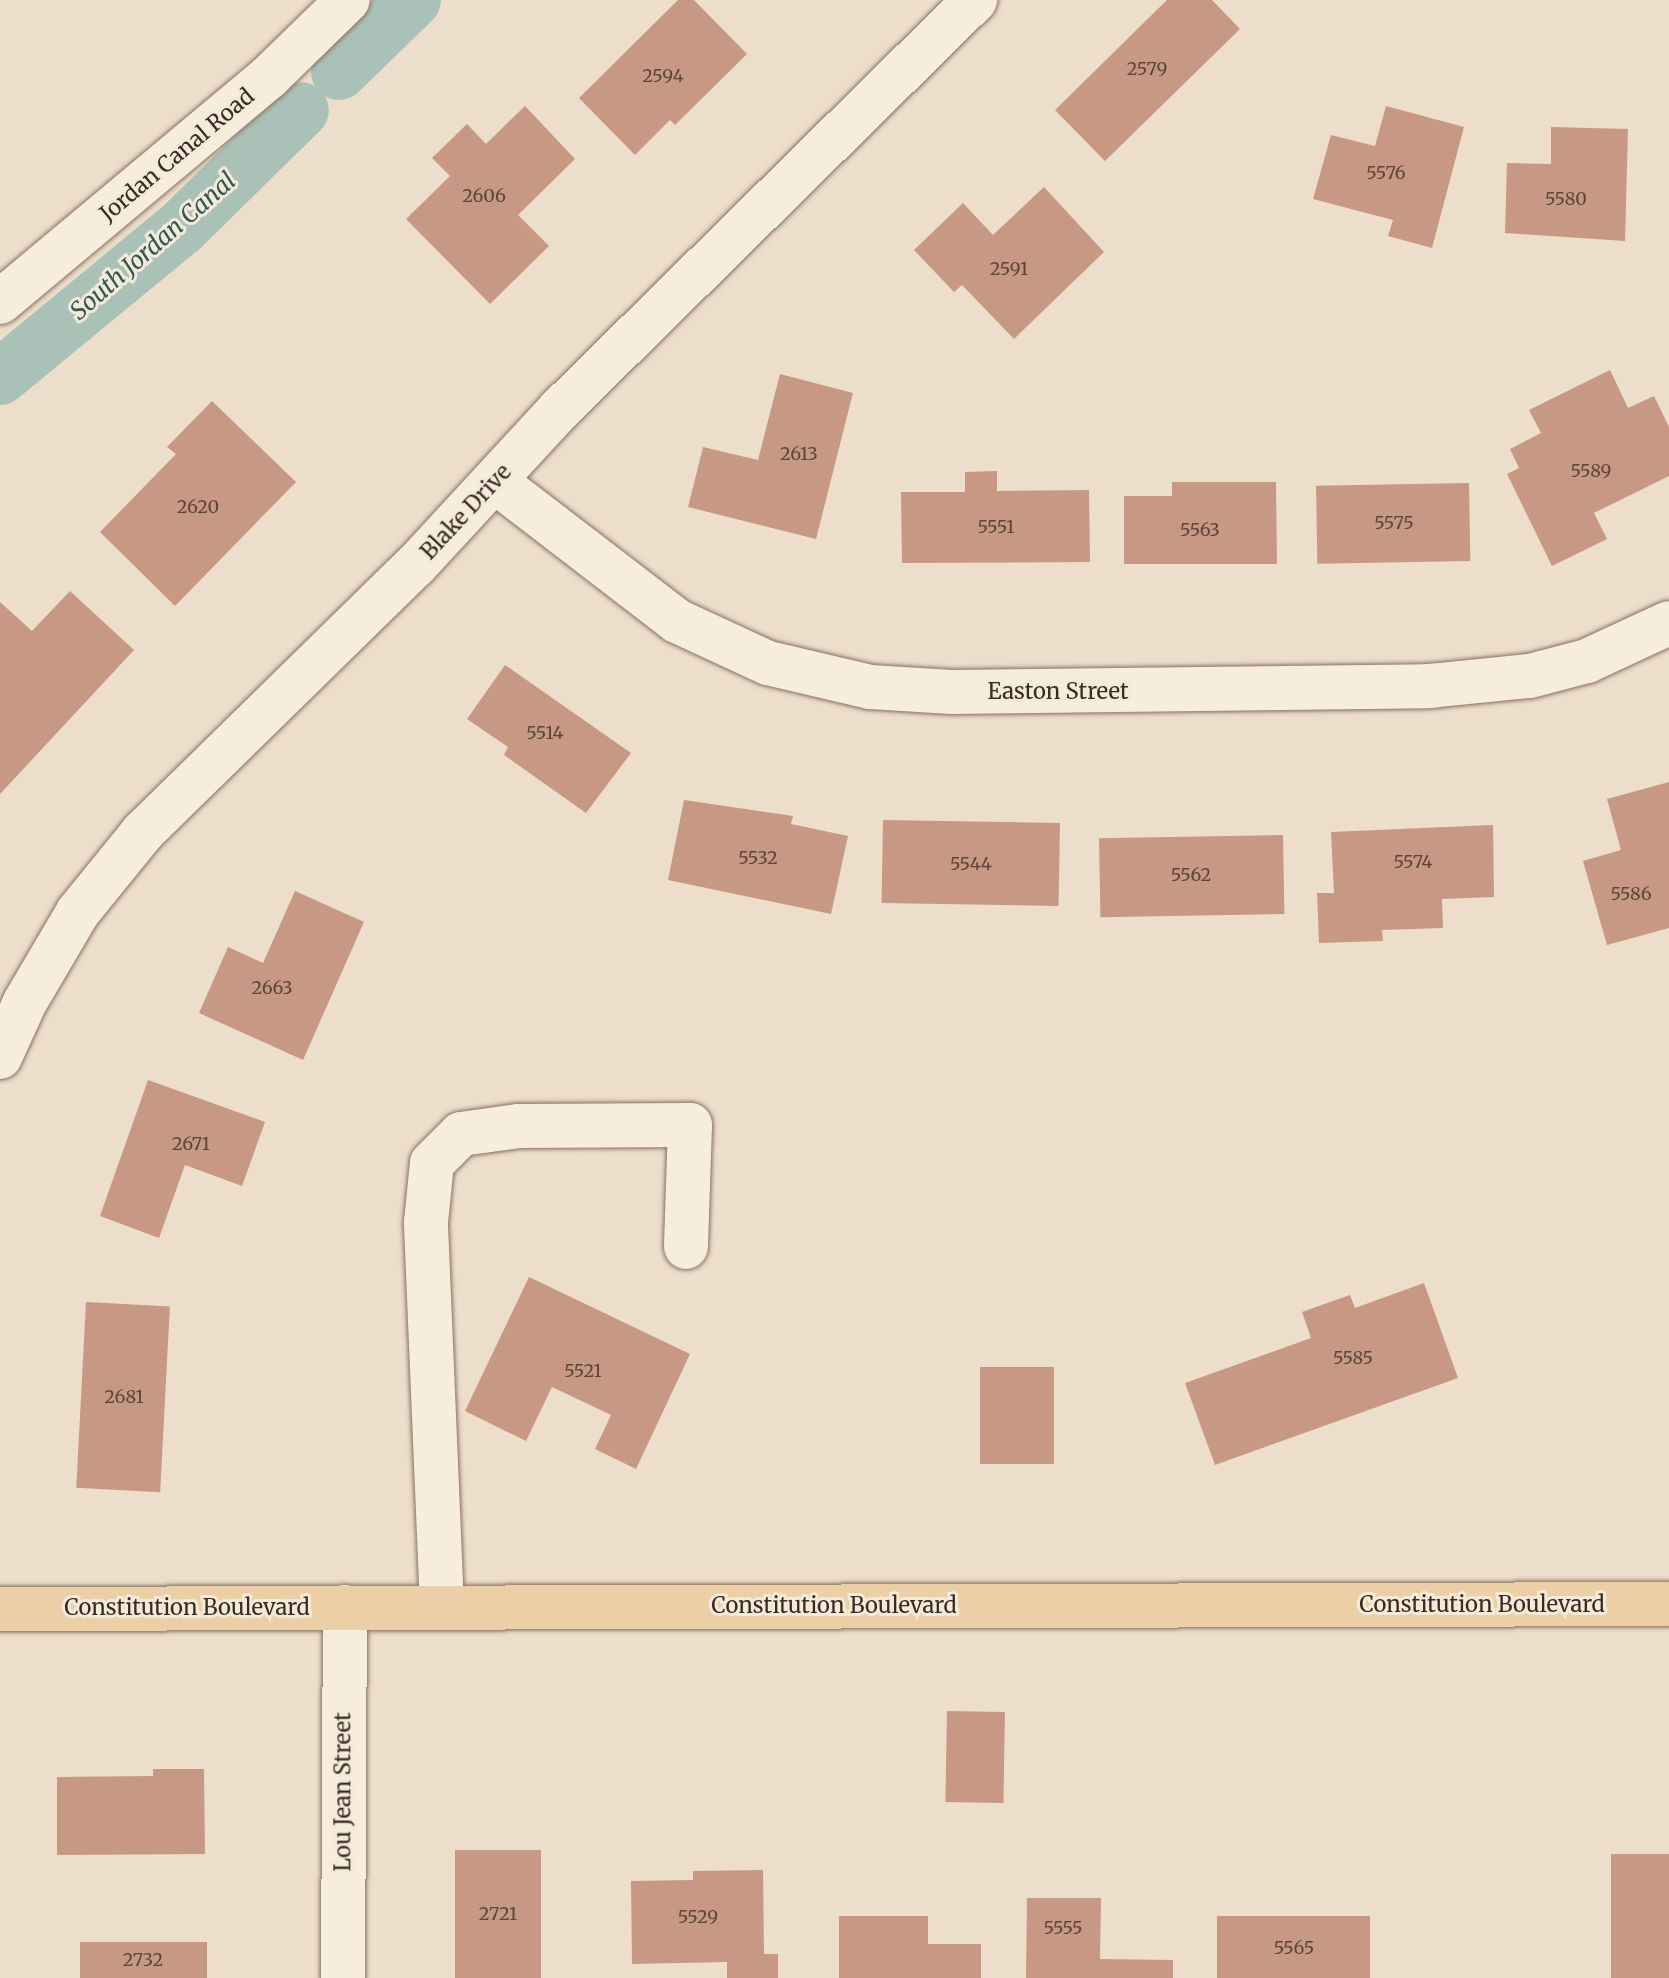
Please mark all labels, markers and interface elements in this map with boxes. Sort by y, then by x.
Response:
house number: 2579 [1127,58,1167,80]
house number: 2594 [642,65,684,87]
street label: Jordan Canal Road [95,83,259,227]
house number: 5576 [1366,162,1406,184]
water label: South Jordan Canal [64,166,242,326]
house number: 2606 [462,185,506,207]
house number: 5580 [1545,188,1587,210]
house number: 2591 [990,258,1028,280]
house number: 2613 [780,443,818,465]
street label: Blake Drive [415,459,517,565]
house number: 5589 [1570,460,1612,482]
house number: 2620 [177,496,219,518]
house number: 5575 [1374,512,1414,534]
house number: 5551 [978,516,1014,538]
house number: 5563 [1180,519,1220,541]
street label: Easton Street [987,679,1129,705]
house number: 5514 [526,722,564,744]
house number: 5532 [738,847,778,869]
house number: 5574 [1393,851,1433,873]
house number: 5544 [950,853,992,875]
house number: 5562 [1171,864,1211,886]
house number: 5586 [1610,883,1652,905]
house number: 2663 [251,977,293,999]
house number: 2671 [172,1133,210,1155]
house number: 5585 [1333,1347,1373,1369]
house number: 5521 [564,1360,602,1382]
house number: 2681 [104,1386,144,1408]
street label: Constitution Boulevard [1359,1592,1605,1618]
street label: Constitution Boulevard [711,1593,957,1619]
street label: Constitution Boulevard [64,1595,310,1621]
street label: Lou Jean Street [330,1712,356,1872]
house number: 2721 [479,1903,517,1925]
house number: 5529 [678,1906,718,1928]
house number: 5555 [1043,1917,1083,1939]
house number: 5565 [1274,1937,1314,1959]
house number: 2732 [123,1949,163,1971]

